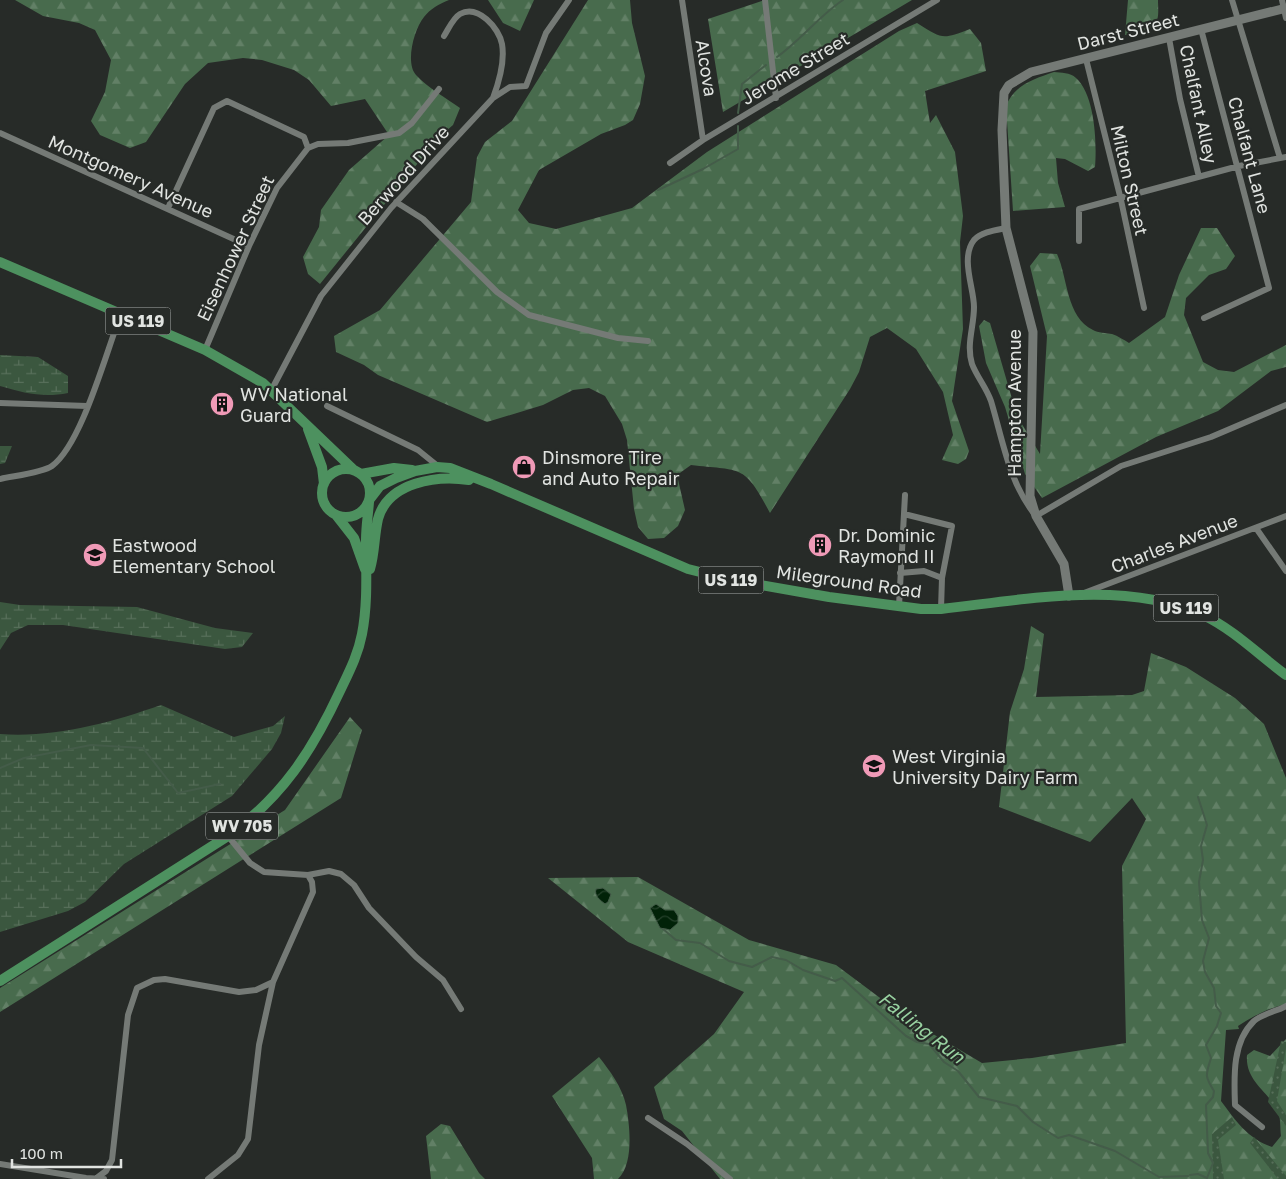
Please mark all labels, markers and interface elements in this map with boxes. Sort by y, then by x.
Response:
street label: Darst Street [1075,8,1181,54]
street label: Jerome Street [737,27,853,109]
street label: Alcova [692,38,722,98]
street label: Chalfant Alley [1176,43,1222,165]
street label: Chalfant Lane [1224,94,1276,216]
street label: Berwood Drive [353,121,453,229]
street label: Milton Street [1107,123,1153,237]
street label: Montgomery Avenue [45,130,217,222]
street label: Eisenhower Street [192,172,278,324]
road number: US 119 [106,308,170,334]
street label: Hampton Avenue [1003,329,1025,477]
place label: WV National Guard [240,383,348,426]
building icon: WV National Guard [209,391,235,417]
place label: Dinsmore Tire and Auto Repair [542,446,679,489]
shop icon: Dinsmore Tire and Auto Repair [511,454,537,480]
street label: Charles Avenue [1107,509,1241,577]
place label: Dr. Dominic Raymond II [838,524,935,567]
building icon: Dr. Dominic Raymond II [807,532,833,558]
place label: Eastwood Elementary School [112,534,276,577]
school or university icon: Eastwood Elementary School [82,542,108,568]
street label: Mileground Road [775,560,923,602]
road number: US 119 [698,566,764,594]
road number: US 119 [1154,594,1218,622]
place label: West Virginia University Dairy Farm [892,745,1078,788]
school or university icon: West Virginia University Dairy Farm [861,753,887,779]
road number: WV 705 [206,812,278,839]
water label: Falling Run [874,986,971,1068]
scale bar [12,1136,121,1168]
text: 100 m [20,1144,63,1162]

